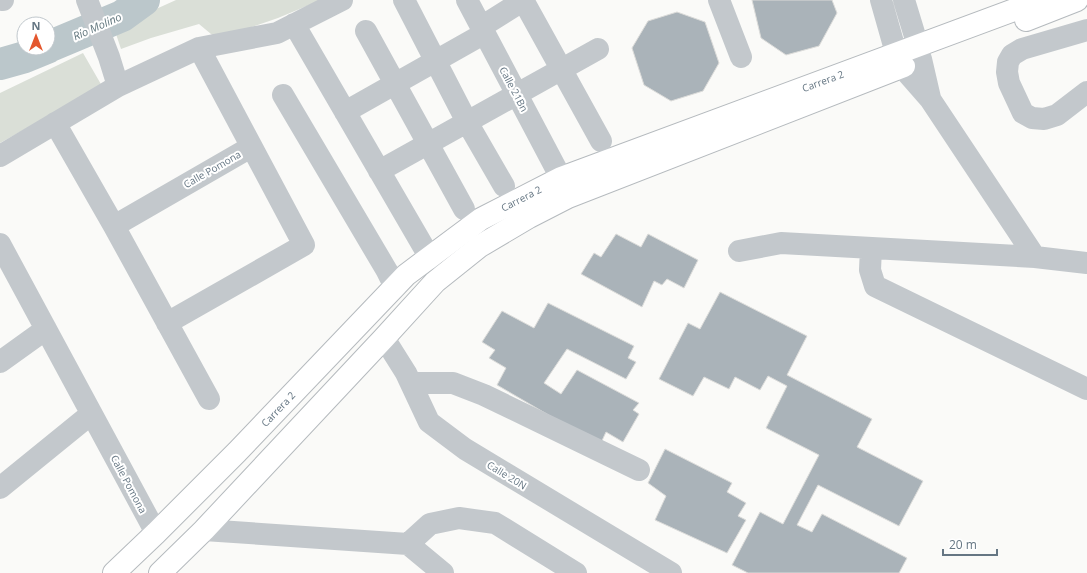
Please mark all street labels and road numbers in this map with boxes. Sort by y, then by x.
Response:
street label: Calle 21Bn [496,64,532,114]
street label: Carrera 2 [800,67,846,95]
street label: Calle Pomona [181,147,243,191]
street label: Carrera 2 [499,182,544,215]
street label: Carrera 2 [258,388,298,430]
street label: Calle Pomona [108,452,150,516]
street label: Calle 20N [484,458,530,492]

